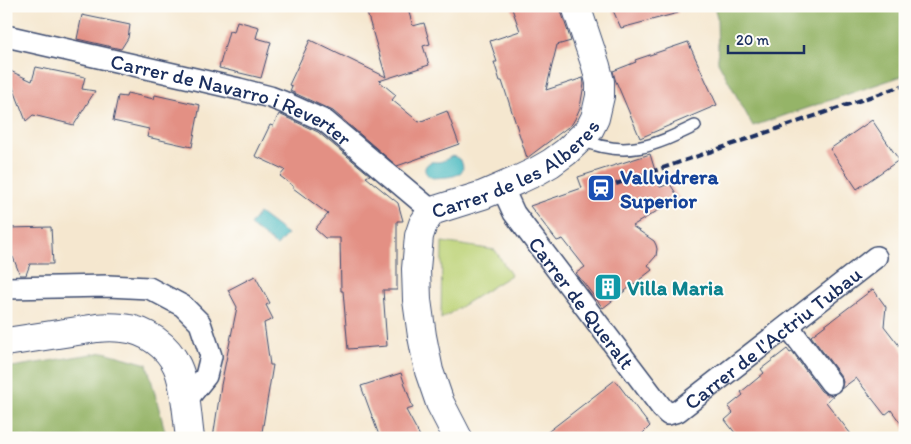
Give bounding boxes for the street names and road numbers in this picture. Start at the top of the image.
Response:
street label: Carrer de Navarro i Reverter [108,48,357,151]
street label: Carrer de les Alberes [428,116,604,223]
street label: Carrer de Queralt [524,231,640,374]
street label: Carrer de l'Actriu Tubau [679,261,866,414]

